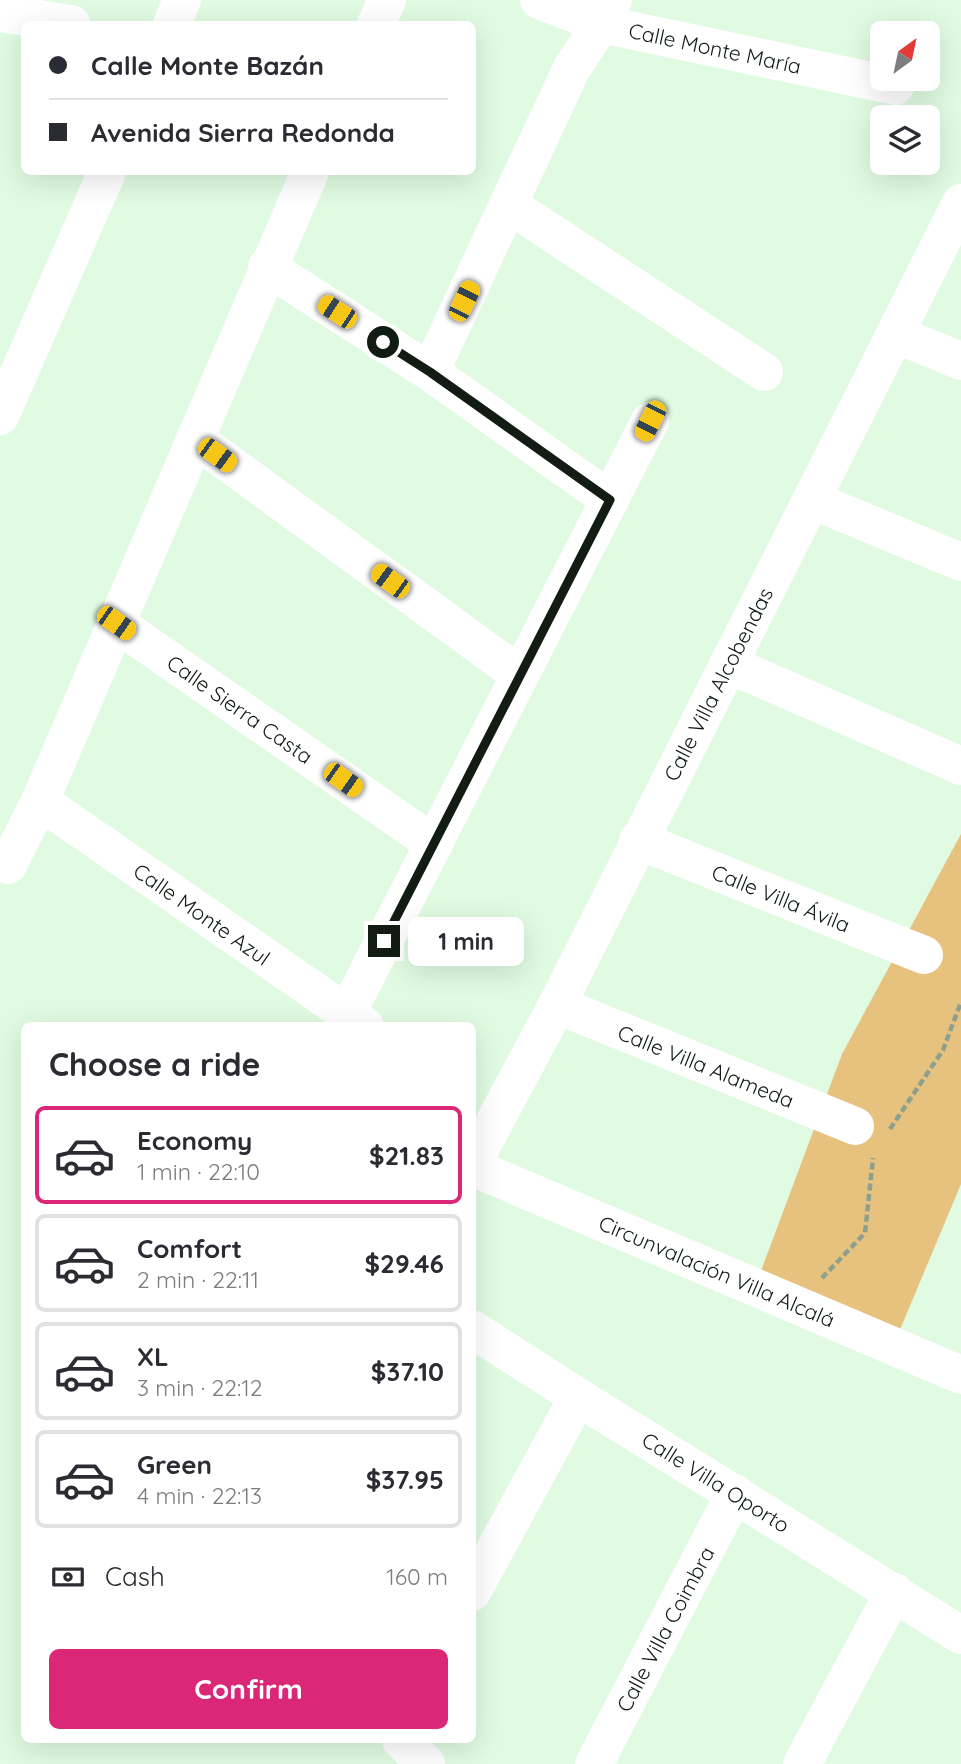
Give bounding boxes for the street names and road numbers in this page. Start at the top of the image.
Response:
street label: Calle Monte María [626,17,804,79]
street label: Calle Villa Alcobendas [658,583,778,785]
street label: Calle Sierra Casta [162,649,318,769]
street label: Calle Monte Azul [129,857,275,971]
street label: Calle Villa Ávila [708,858,854,938]
street label: Calle Villa Alameda [614,1019,798,1113]
street label: Circunvalación Villa Alcalá [595,1209,839,1333]
street label: Calle Villa Oporto [637,1426,795,1538]
street label: Calle Villa Coimbra [610,1542,720,1716]

